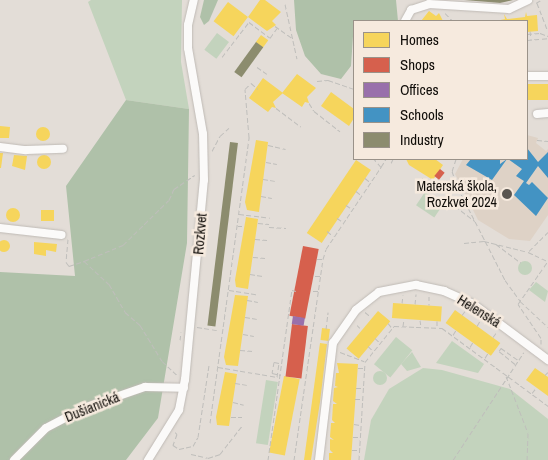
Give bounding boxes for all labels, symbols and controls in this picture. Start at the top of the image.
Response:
legend [353,20,528,160]
text: Homes [400,29,439,50]
text: Shops [400,54,435,75]
text: Offices [400,79,439,100]
text: Schools [400,104,444,125]
text: Industry [400,129,444,150]
place label: Materská škola, Rozkvet 2024 [417,178,497,210]
marker: Materská škola, Rozkvet 2024 [501,188,513,200]
street label: Rozkvet [190,213,210,255]
street label: Helenská [454,291,504,331]
street label: Dušianická [62,388,122,426]

